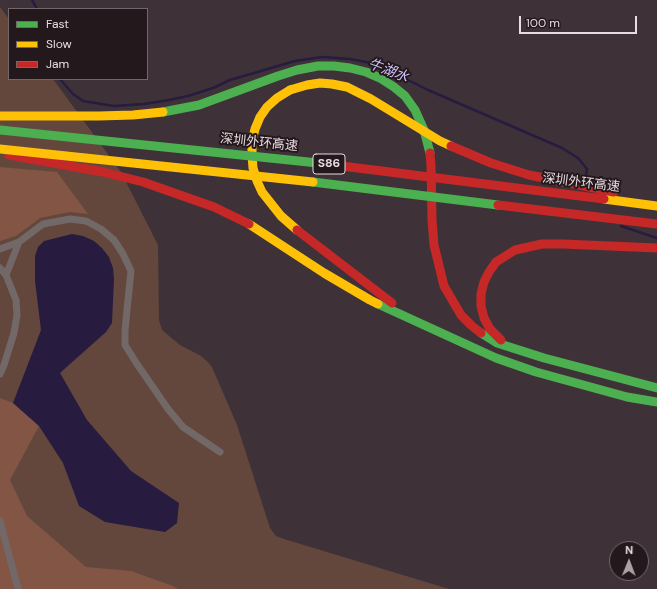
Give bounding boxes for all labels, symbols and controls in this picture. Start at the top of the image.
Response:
legend [8,8,148,80]
scale bar [521,8,639,34]
text: 100 m [526,15,560,31]
text: Fast [46,16,69,32]
text: Slow [46,36,72,52]
text: Jam [46,56,69,72]
water label: 牛湖水 [365,56,411,86]
street label: 深圳外环高速 [219,131,299,155]
road number: S86 [313,154,345,174]
street label: 深圳外环高速 [541,171,621,195]
north arrow [609,541,649,581]
text: N [625,543,633,557]

